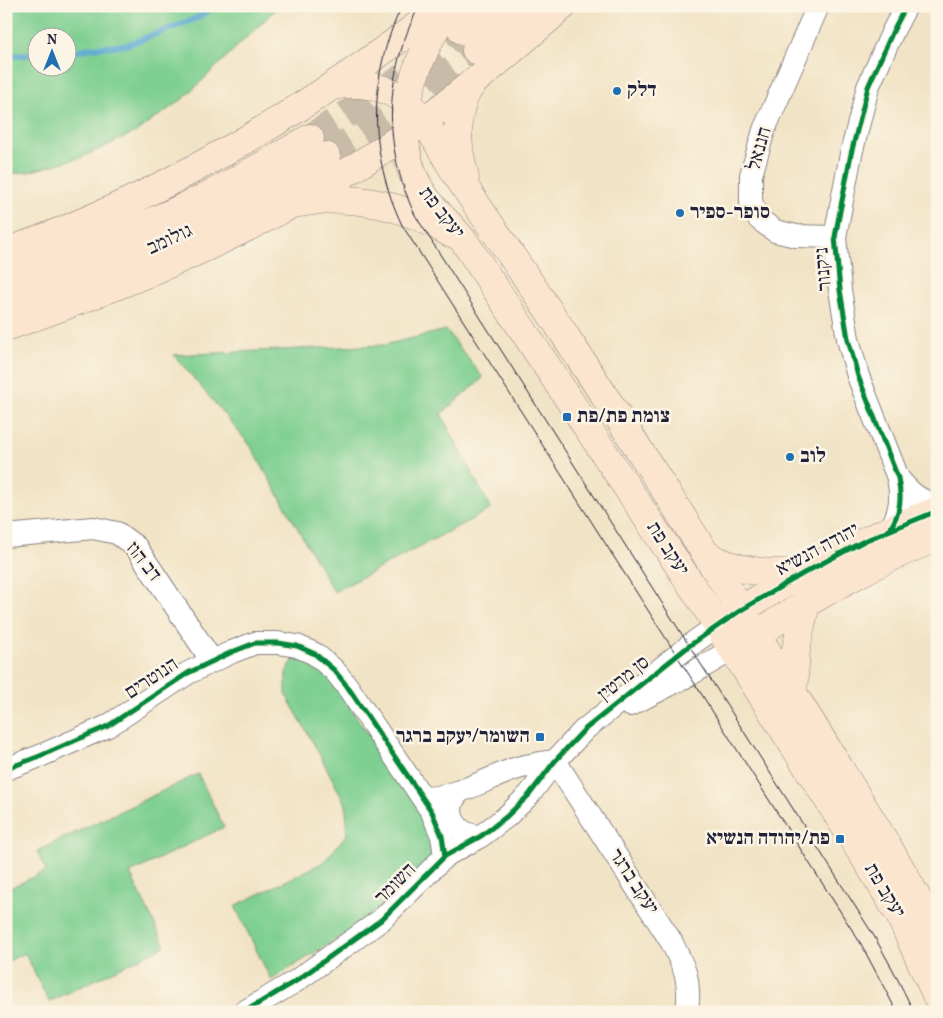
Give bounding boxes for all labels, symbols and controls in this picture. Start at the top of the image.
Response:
north arrow [28,28,78,78]
text: N [47,31,57,50]
place label: דלק [627,77,657,105]
marker: דלק [611,85,623,97]
street label: חננאל [740,124,780,174]
street label: יעקב פת [411,181,471,245]
place label: סופר-ספיר [690,199,770,227]
marker: סופר-ספיר [674,207,686,219]
street label: גולומב [142,217,198,263]
street label: ניקנור [808,246,840,292]
place label: צומת פת/פת [577,403,670,431]
marker: צומת פת/פת [561,411,573,423]
place label: לוב [800,443,826,471]
marker: לוב [784,451,796,463]
street label: יעקב פת [639,516,695,582]
street label: יהודה הנשיא [771,516,865,584]
street label: דב הוז [118,536,168,588]
street label: סן מרטין [592,649,656,709]
street label: הנוטרים [120,651,184,707]
place label: השומר/יעקב ברגר [396,723,530,751]
marker: השומר/יעקב ברגר [534,731,546,743]
place label: פת/יהודה הנשיא [706,825,830,853]
marker: פת/יהודה הנשיא [834,833,846,845]
street label: יעקב ברגר [601,844,665,920]
street label: השומר [369,857,423,911]
street label: יעקב פת [857,858,911,924]

